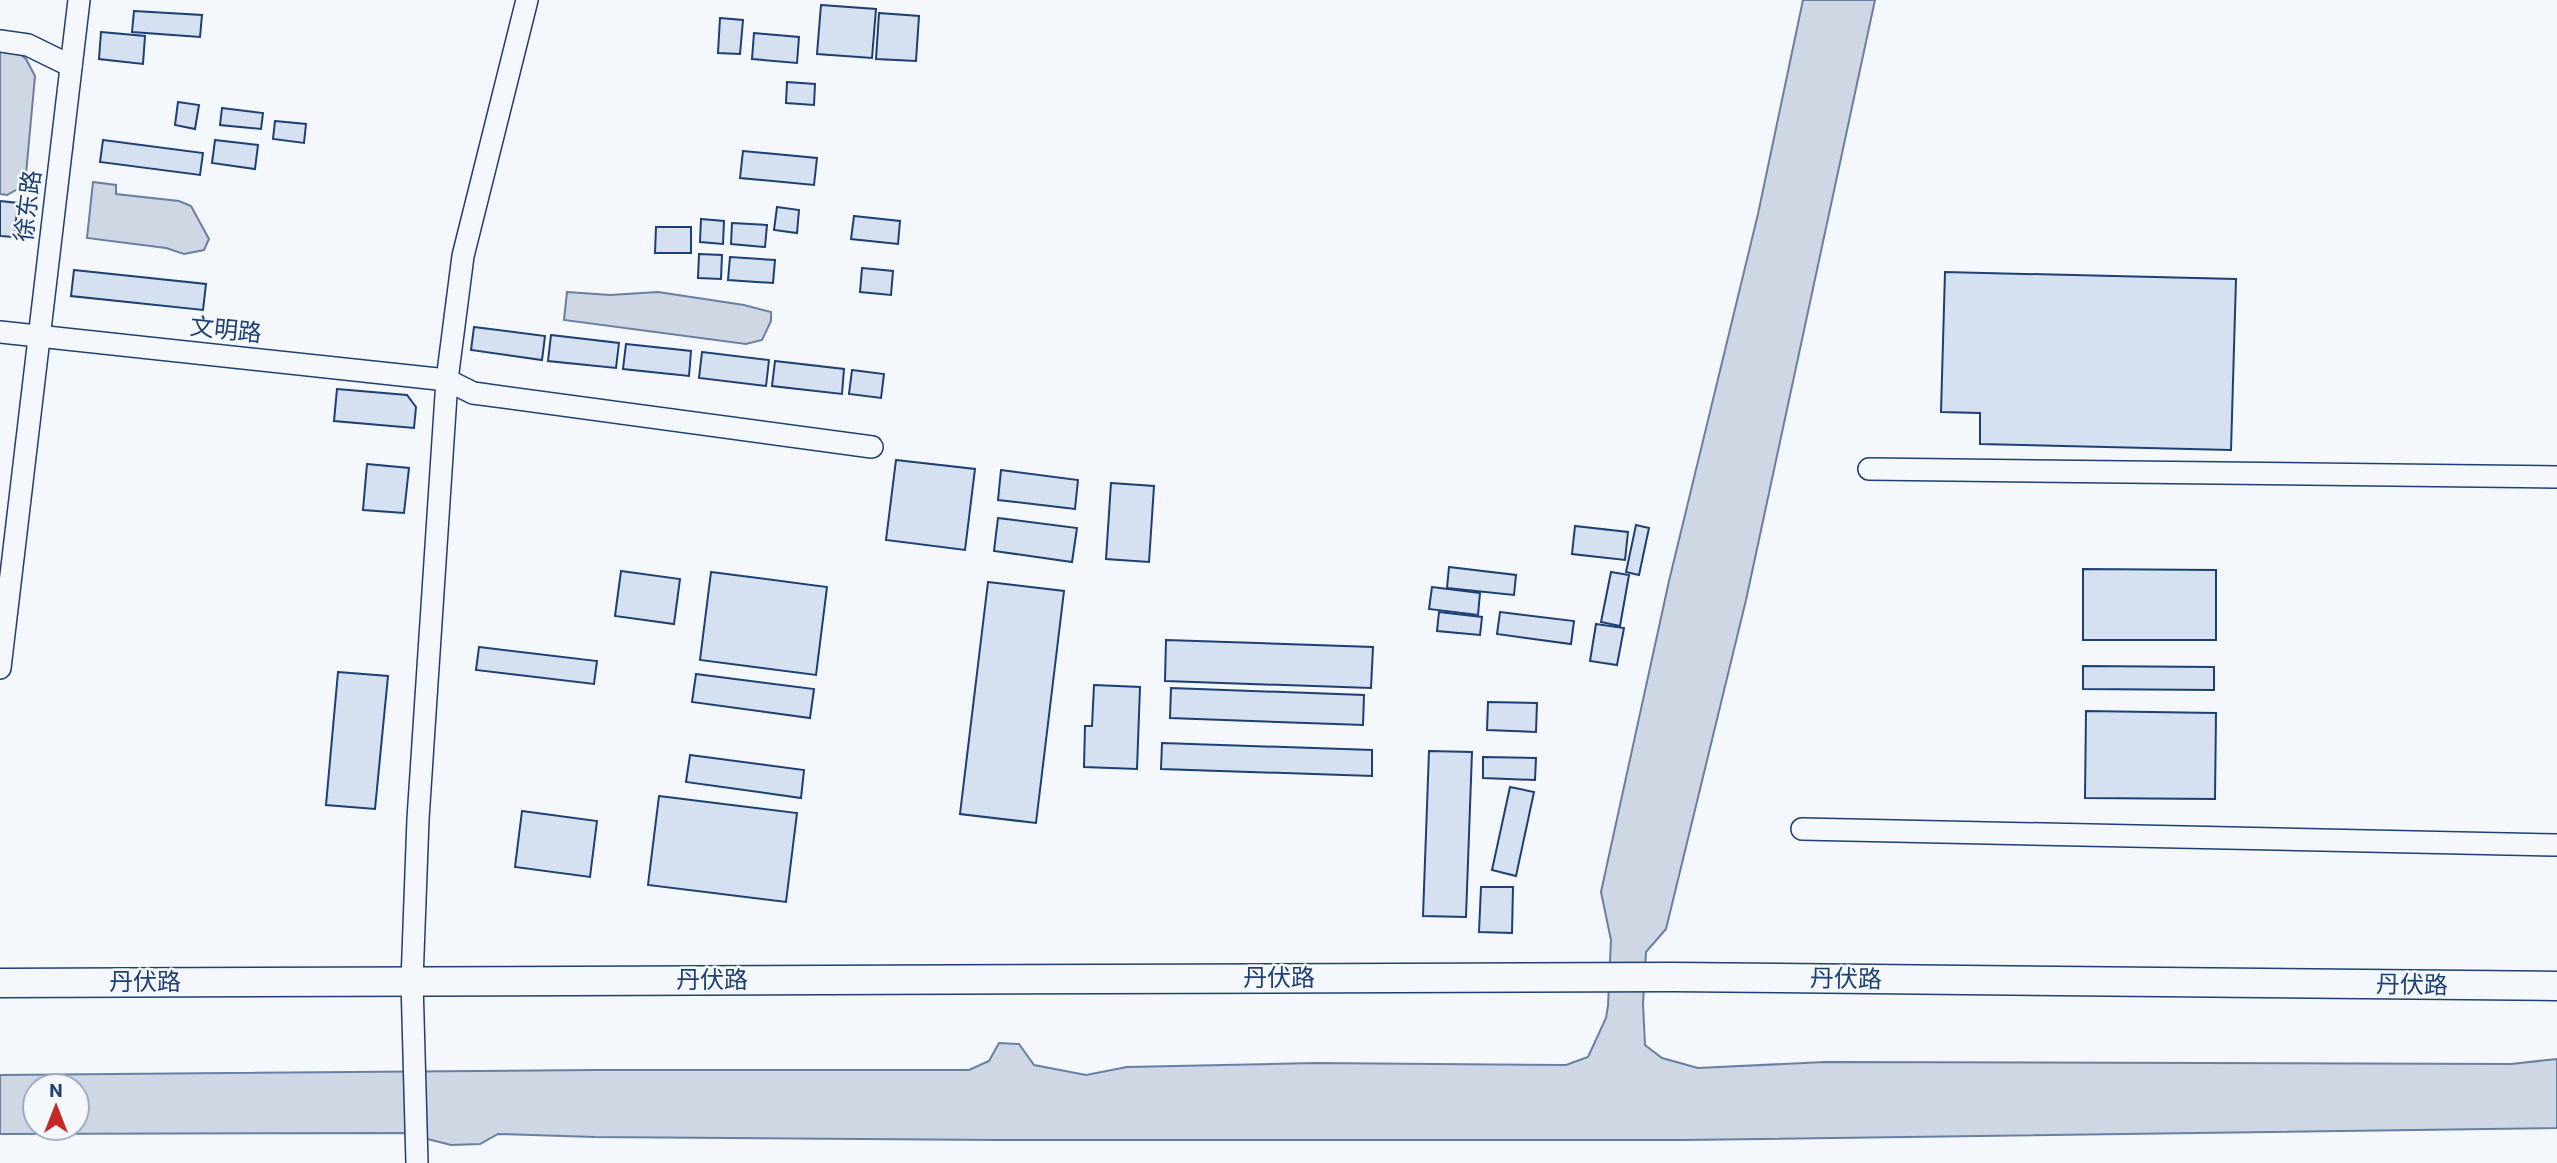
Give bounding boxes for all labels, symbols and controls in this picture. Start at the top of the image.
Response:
street label: 徐东路 [10,169,46,243]
street label: 文明路 [189,312,263,348]
street label: 丹伏路 [1243,964,1315,992]
street label: 丹伏路 [1810,964,1882,994]
street label: 丹伏路 [676,966,748,994]
street label: 丹伏路 [109,968,181,996]
street label: 丹伏路 [2376,970,2448,1000]
north arrow [21,1072,91,1142]
text: N [49,1079,63,1102]

